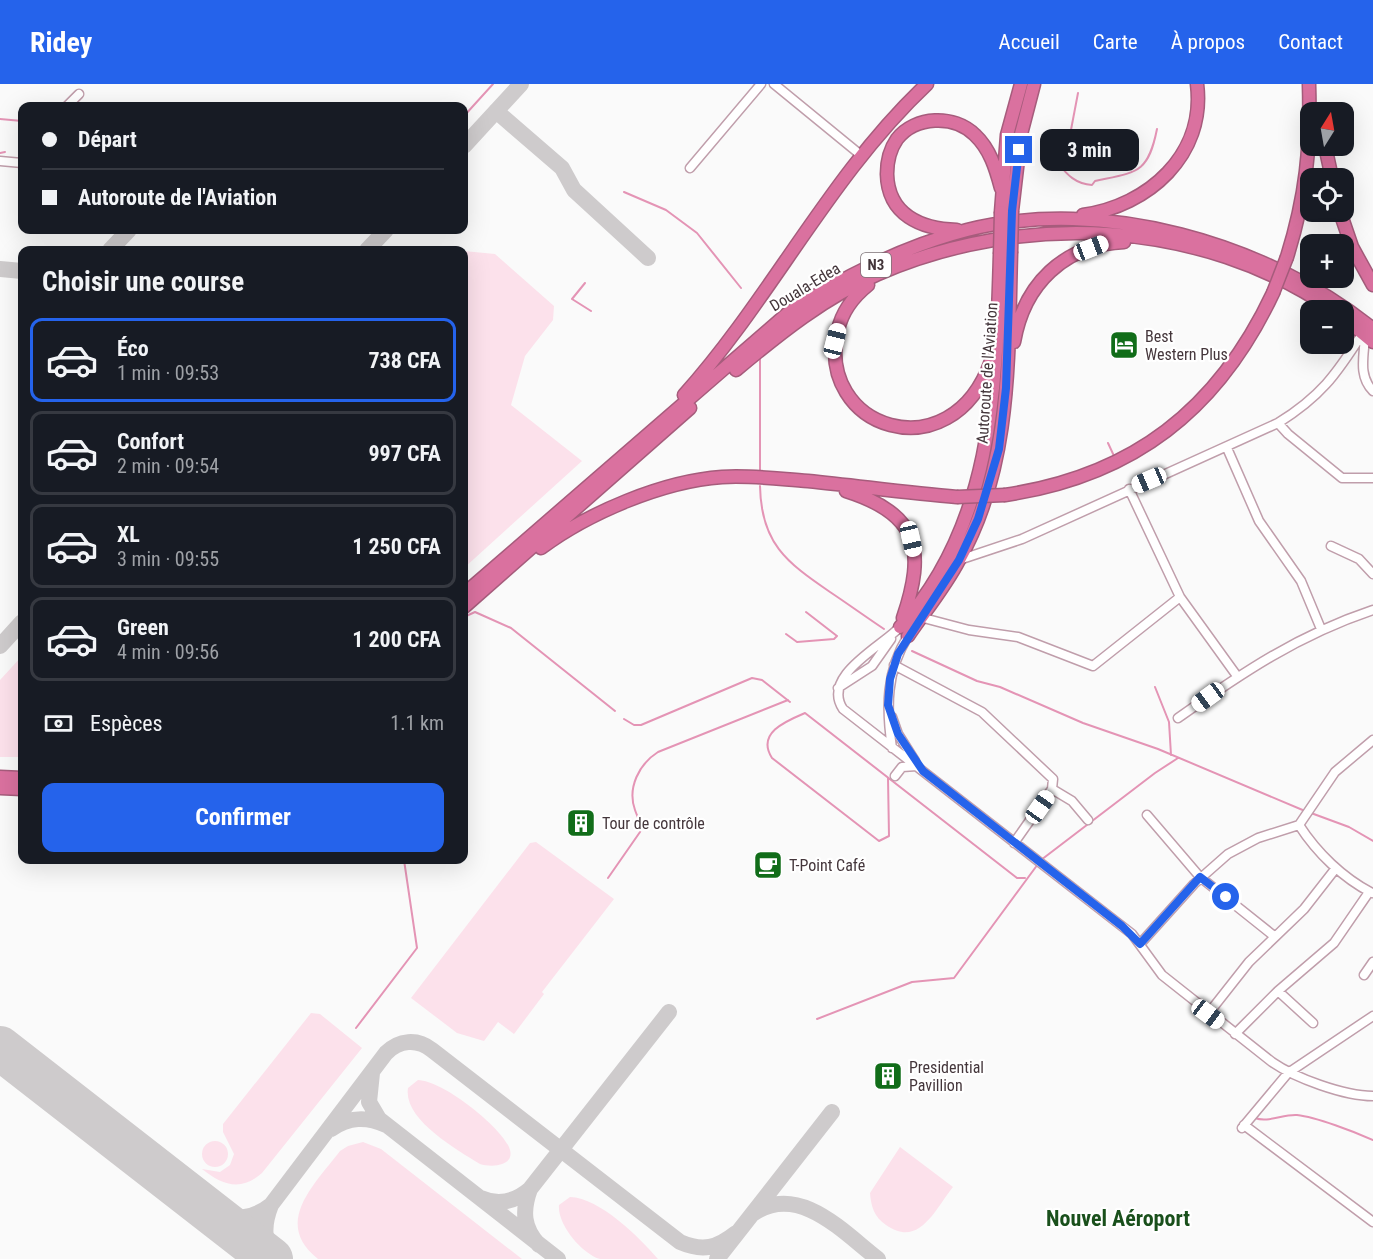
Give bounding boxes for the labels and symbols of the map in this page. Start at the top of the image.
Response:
north arrow [1300,102,1354,156]
callout: 3 min [1040,129,1139,171]
route end [1005,136,1032,163]
car [1071,233,1111,263]
road number: N3 [861,253,891,277]
street label: Douala-Edea [766,259,844,315]
street label: Autoroute de l'Aviation [973,302,1001,444]
car [822,321,848,361]
place label: Best Western Plus [1145,327,1228,364]
hotel icon: Best Western Plus [1108,329,1140,361]
car [1129,465,1169,495]
car [898,519,924,559]
car [1188,679,1228,715]
car [1022,787,1058,827]
building icon: Tour de contrôle [565,807,597,839]
place label: Tour de contrôle [602,814,705,833]
cafe icon: T-Point Café [752,849,784,881]
place label: T-Point Café [789,856,865,875]
route start [1212,883,1239,910]
car [1188,996,1228,1032]
place label: Presidential Pavillion [909,1058,984,1095]
building icon: Presidential Pavillion [872,1060,904,1092]
district label: Nouvel Aéroport [1046,1206,1190,1231]

